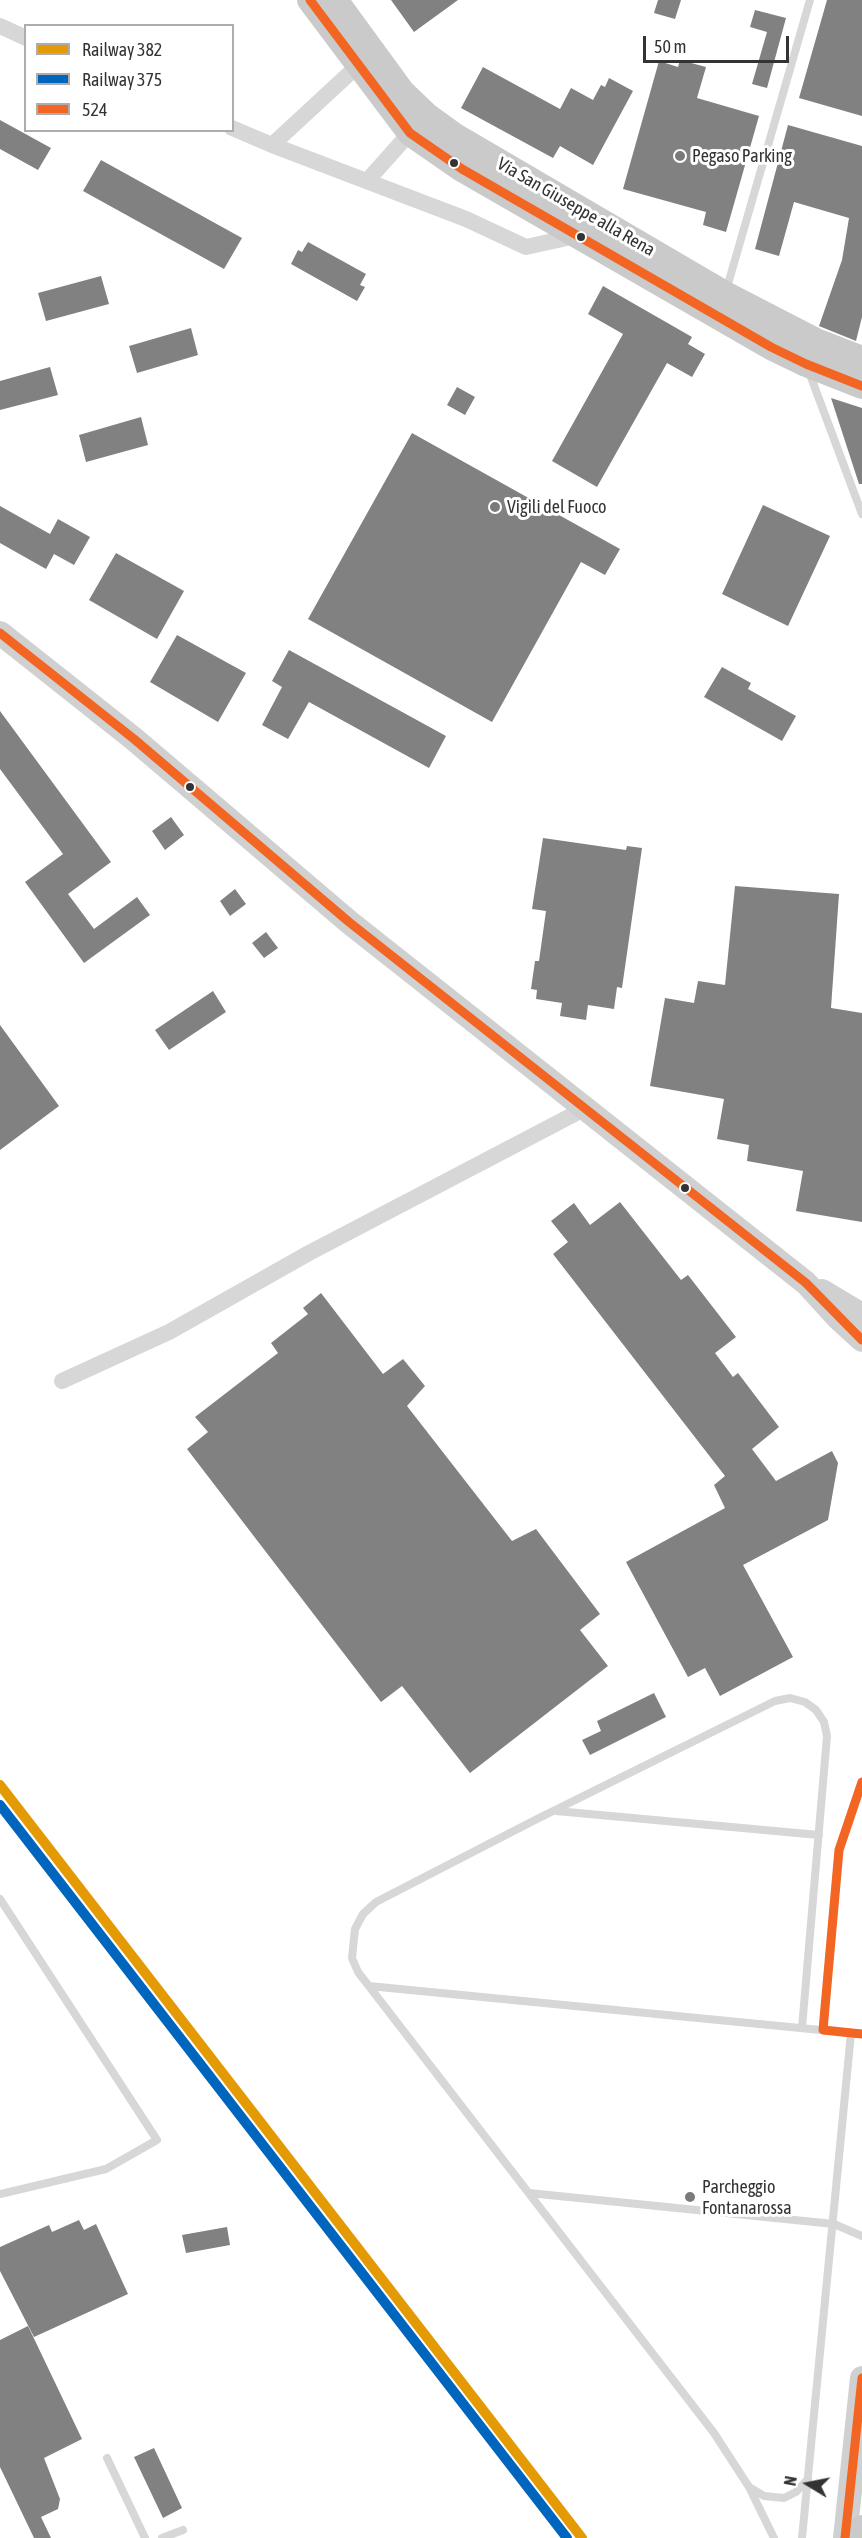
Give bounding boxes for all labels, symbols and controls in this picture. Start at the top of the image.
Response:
legend [24,24,234,132]
scale bar [646,24,792,62]
text: 50 m [654,36,686,57]
text: Railway 382 [82,39,162,60]
text: Railway 375 [82,69,162,90]
text: 524 [82,99,107,120]
place label: Pegaso Parking [692,145,792,167]
marker: Pegaso Parking [673,149,687,163]
street label: Via San Giuseppe alla Rena [493,153,659,261]
unlabelled marker [448,157,460,169]
unlabelled marker [575,231,587,243]
place label: Vigili del Fuoco [507,496,607,518]
marker: Vigili del Fuoco [488,500,502,514]
unlabelled marker [184,781,196,793]
unlabelled marker [679,1182,691,1194]
place label: Parcheggio Fontanarossa [702,2176,792,2218]
marker: Parcheggio Fontanarossa [683,2190,697,2204]
north arrow [778,2454,838,2514]
text: N [781,2475,800,2487]

